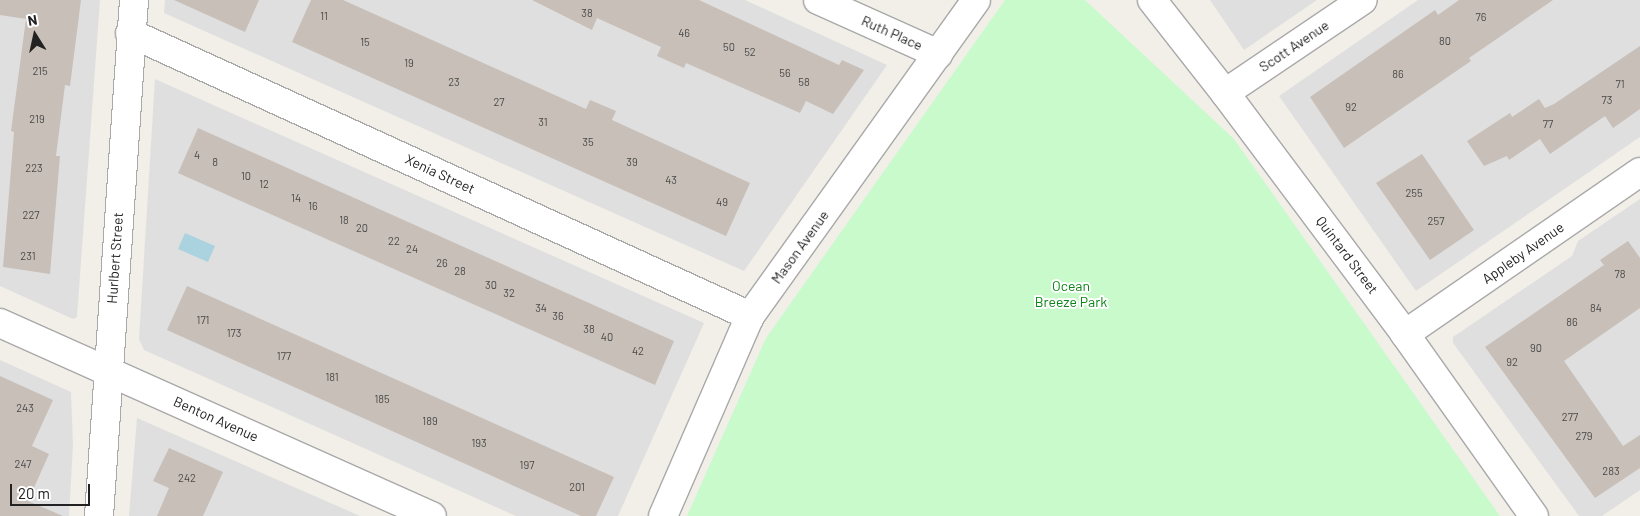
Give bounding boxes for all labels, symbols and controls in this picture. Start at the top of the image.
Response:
house number: 38 [581,6,593,20]
house number: 11 [320,9,328,23]
north arrow [10,10,60,60]
house number: 76 [1476,10,1486,24]
text: N [26,11,38,29]
street label: Ruth Place [859,12,925,54]
street label: Scott Avenue [1256,17,1332,75]
house number: 46 [678,26,690,40]
house number: 80 [1439,34,1451,48]
house number: 15 [360,35,370,49]
house number: 50 [723,40,735,54]
house number: 52 [744,45,756,59]
house number: 19 [404,56,414,70]
house number: 215 [32,64,48,78]
house number: 56 [779,66,791,80]
house number: 86 [1392,67,1404,81]
house number: 23 [448,75,460,89]
house number: 58 [798,75,810,89]
house number: 71 [1615,77,1625,91]
house number: 73 [1602,93,1612,107]
house number: 27 [493,95,505,109]
house number: 92 [1345,100,1357,114]
house number: 219 [29,112,45,126]
house number: 31 [538,115,548,129]
house number: 77 [1543,117,1553,131]
house number: 35 [582,135,594,149]
house number: 4 [194,148,200,162]
street label: Xenia Street [403,151,477,197]
house number: 8 [212,155,218,169]
house number: 39 [626,155,638,169]
house number: 223 [25,161,43,175]
house number: 10 [241,169,251,183]
house number: 43 [665,173,677,187]
house number: 12 [259,177,269,191]
house number: 255 [1405,186,1423,200]
house number: 14 [291,191,301,205]
house number: 49 [716,195,728,209]
house number: 16 [308,199,318,213]
street label: Mason Avenue [768,207,832,287]
house number: 227 [23,208,39,222]
street label: Hurlbert Street [103,212,127,304]
house number: 18 [339,213,349,227]
street label: Quintard Street [1312,213,1382,297]
house number: 257 [1428,214,1444,228]
street label: Appleby Avenue [1479,219,1567,287]
house number: 20 [356,221,368,235]
house number: 22 [388,234,400,248]
house number: 24 [406,242,418,256]
house number: 231 [20,249,36,263]
house number: 26 [436,256,448,270]
house number: 28 [454,264,466,278]
house number: 78 [1615,267,1625,281]
house number: 30 [485,278,497,292]
park label: Ocean Breeze Park [1035,278,1107,310]
house number: 32 [503,286,515,300]
house number: 34 [535,301,547,315]
house number: 84 [1590,301,1602,315]
house number: 36 [552,309,564,323]
house number: 171 [197,313,209,327]
house number: 86 [1566,315,1578,329]
house number: 38 [583,322,595,336]
house number: 173 [227,326,241,340]
house number: 40 [601,330,613,344]
house number: 90 [1530,341,1542,355]
house number: 42 [632,344,644,358]
house number: 177 [277,349,291,363]
house number: 92 [1506,355,1518,369]
house number: 181 [325,370,339,384]
house number: 185 [374,392,390,406]
street label: Benton Avenue [171,393,261,445]
house number: 243 [16,401,34,415]
house number: 277 [1562,410,1578,424]
house number: 189 [422,414,438,428]
house number: 279 [1576,429,1592,443]
house number: 193 [471,436,487,450]
house number: 247 [15,457,31,471]
house number: 197 [520,458,534,472]
house number: 283 [1602,464,1620,478]
house number: 242 [178,471,196,485]
scale bar [12,474,92,506]
house number: 201 [569,480,585,494]
text: 20 m [18,484,50,502]

